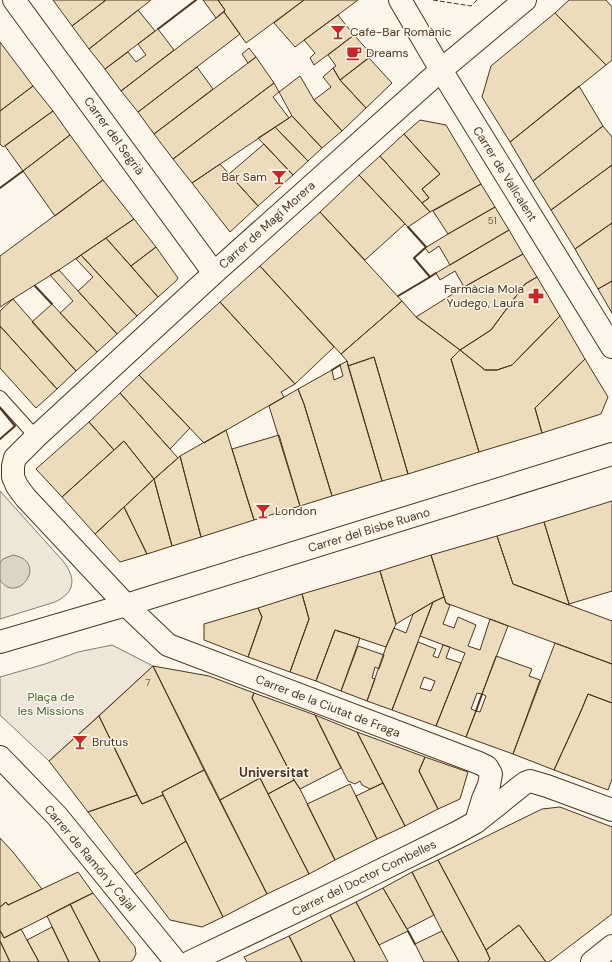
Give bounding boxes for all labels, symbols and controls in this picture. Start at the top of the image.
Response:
bar icon: Cafe-Bar Romànic [329,23,347,41]
place label: Cafe-Bar Romànic [350,24,452,40]
cafe icon: Dreams [345,44,363,62]
place label: Dreams [366,45,409,61]
street label: Carrer del Segrià [80,94,148,178]
street label: Carrer de Vallcalent [469,123,541,225]
bar icon: Bar Sam [270,168,288,186]
place label: Bar Sam [221,169,267,185]
street label: Carrer de Magí Morera [216,178,318,272]
house number: 51 [487,214,497,227]
place label: Farmàcia Mola Yudego, Laura [444,281,524,311]
pharmacy icon: Farmàcia Mola Yudego, Laura [527,287,545,305]
bar icon: London [254,502,272,520]
place label: London [275,503,317,519]
street label: Carrer del Bisbe Ruano [306,504,432,556]
street label: Carrer de la Ciutat de Fraga [253,671,403,741]
house number: 7 [145,676,151,689]
park label: Plaça de les Missions [18,689,84,719]
bar icon: Brutus [71,733,89,751]
place label: Brutus [92,734,128,750]
district label: Universitat [239,764,309,781]
street label: Carrer de Ramón y Cajal [41,801,139,915]
street label: Carrer del Doctor Combelles [289,836,439,920]

